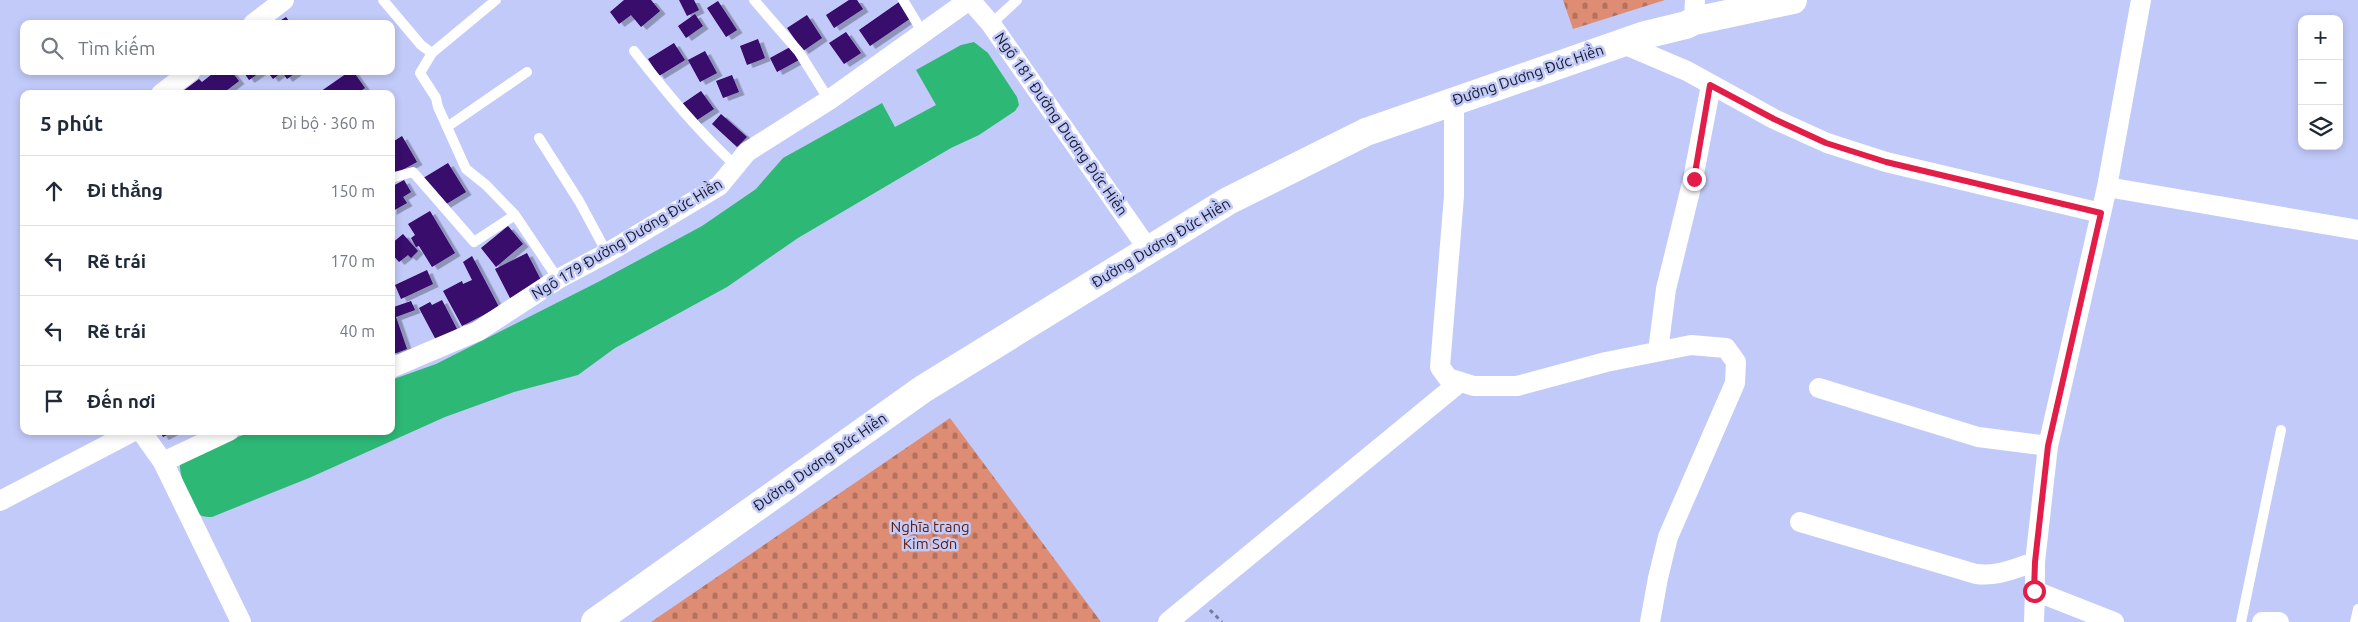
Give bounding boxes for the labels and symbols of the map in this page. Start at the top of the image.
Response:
street label: Ngõ 181 Đường Dương Đức Hiền [992,28,1133,218]
street label: Đường Dương Đức Hiền [1449,39,1606,108]
route end [1683,168,1706,191]
street label: Ngõ 179 Đường Dương Đức Hiền [527,173,725,302]
street label: Đường Dương Đức Hiền [1087,193,1233,291]
street label: Đường Dương Đức Hiền [749,408,890,514]
park label: Nghĩa trang Kim Sơn [890,518,970,552]
route start [2023,580,2046,603]

